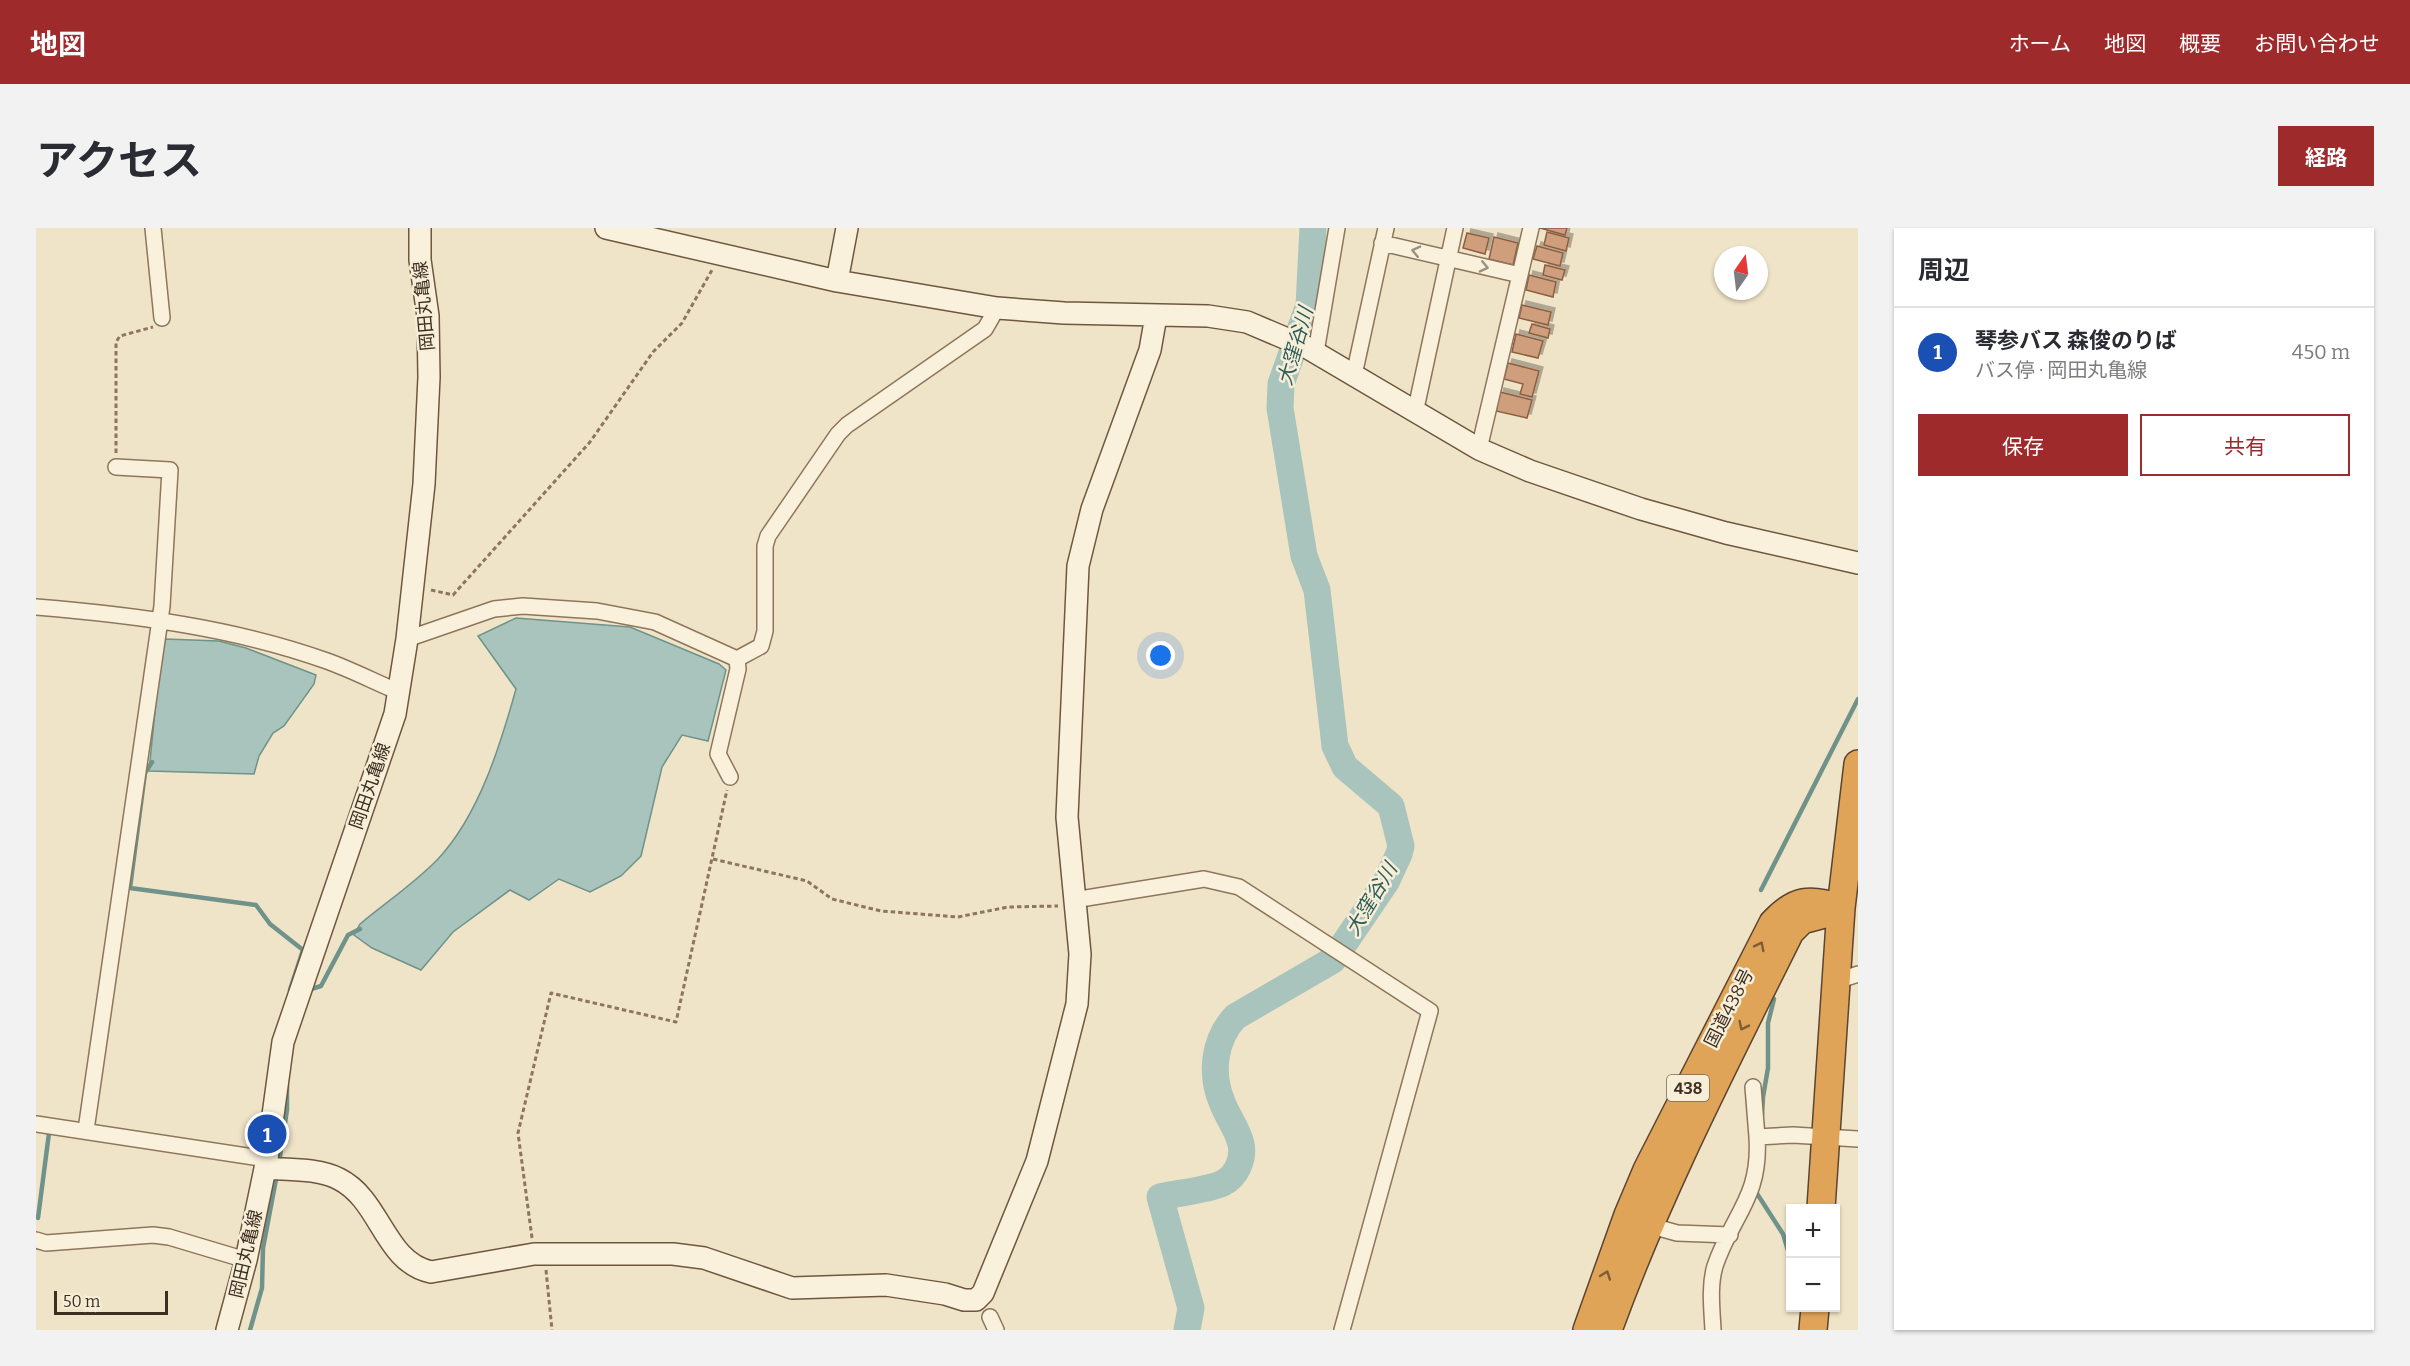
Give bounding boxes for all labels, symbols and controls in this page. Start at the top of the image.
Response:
text: 地図 [30,28,86,61]
text: ホーム [2009,31,2071,57]
text: 地図 [2104,31,2146,57]
text: 概要 [2179,31,2221,57]
text: お問い合わせ [2254,31,2380,57]
button: 経路 [2278,126,2374,186]
text: アクセス [36,136,202,186]
one-way arrow [1411,245,1421,258]
north arrow [1714,246,1768,300]
text: 周辺 [1918,255,1970,286]
one-way arrow [1479,259,1489,272]
street label: 岡田丸亀線 [409,260,439,352]
water label: 大窪谷川 [1272,302,1318,388]
text: 琴参バス 森俊のりば [1975,327,2177,354]
text: 1 [1933,340,1942,364]
text: 450 m [2292,340,2350,364]
text: バス停 · 岡田丸亀線 [1975,358,2147,382]
button: 保存 [1918,414,2128,476]
button: 共有 [2140,414,2350,476]
your location [1146,641,1175,670]
street label: 岡田丸亀線 [345,740,395,832]
water label: 大窪谷川 [1340,857,1403,939]
one-way arrow [1753,942,1765,953]
street label: 国道438号 [1700,965,1758,1051]
one-way arrow [1739,1020,1751,1031]
road number: 438 [1667,1075,1709,1101]
pin: 1 [248,1112,286,1156]
map controls [1786,1204,1840,1312]
button: + [1786,1204,1840,1258]
street label: 岡田丸亀線 [225,1208,267,1300]
button: − [1786,1258,1840,1312]
one-way arrow [1599,1270,1612,1281]
scale bar [54,1288,168,1316]
text: 50 m [63,1292,100,1311]

